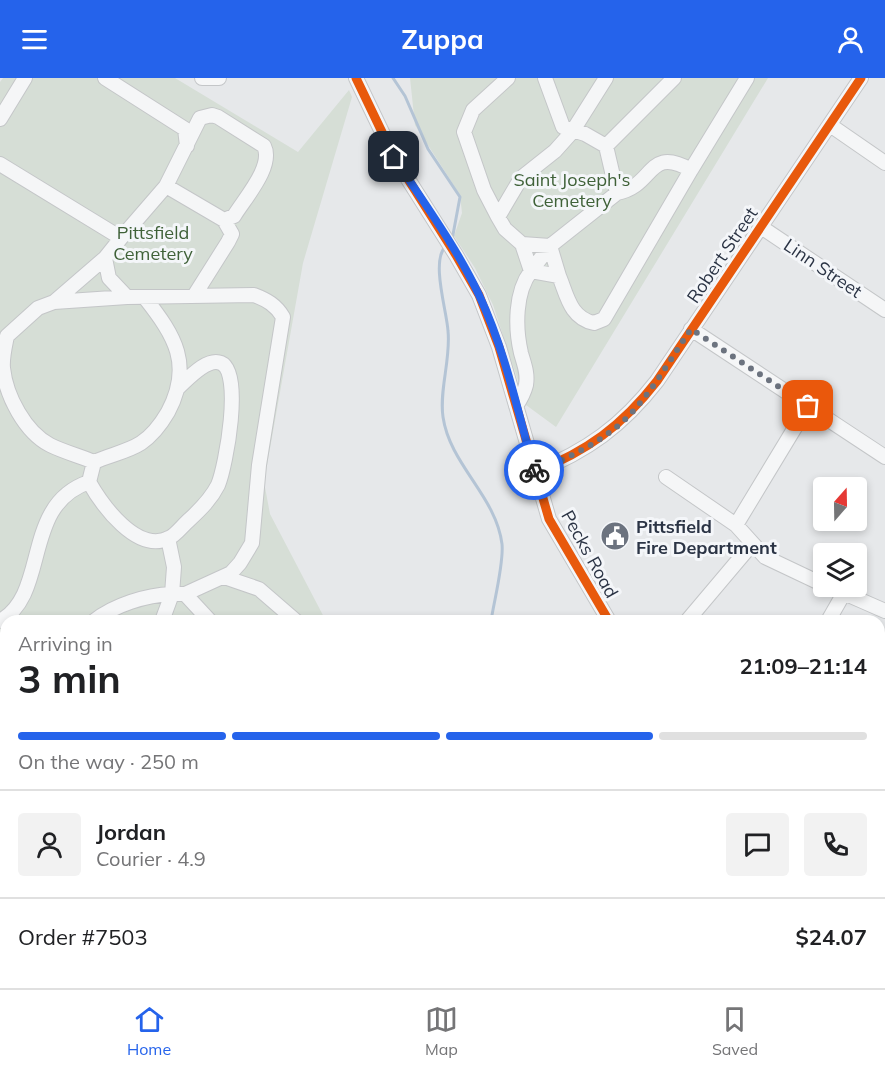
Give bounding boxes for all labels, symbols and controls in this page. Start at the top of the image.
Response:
text: Zuppa [401,22,484,56]
icon: menu [18,23,51,56]
icon: person [834,23,867,56]
pin [368,131,419,182]
icon: home [377,140,410,173]
park label: Saint Joseph's Cemetery [513,168,631,212]
street label: Robert Street [681,203,763,307]
park label: Pittsfield Cemetery [113,221,193,265]
street label: Linn Street [779,233,867,303]
pin [782,380,833,431]
icon: bag [791,389,824,422]
courier [504,440,564,500]
icon: bike [518,454,551,487]
north arrow [813,477,867,531]
map controls [813,477,867,597]
street label: Pecks Road [556,506,624,602]
place label: Pittsfield Fire Department [636,515,777,559]
public building icon: Pittsfield Fire Department [599,520,631,552]
button: layers [813,543,867,597]
text: Arriving in [18,631,113,656]
text: 21:09–21:14 [739,652,867,680]
text: 3 min [18,654,121,703]
text: On the way · 250 m [18,749,199,774]
button: person [18,813,81,876]
button: chat [726,813,789,876]
button: phone [804,813,867,876]
text: Jordan [96,818,166,846]
text: Courier · 4.9 [96,846,206,871]
text: Order #7503 [18,923,148,951]
text: $24.07 [796,923,867,951]
tab: Home [127,1003,171,1059]
tab: Map [425,1003,458,1059]
tab: Saved [712,1003,758,1059]

